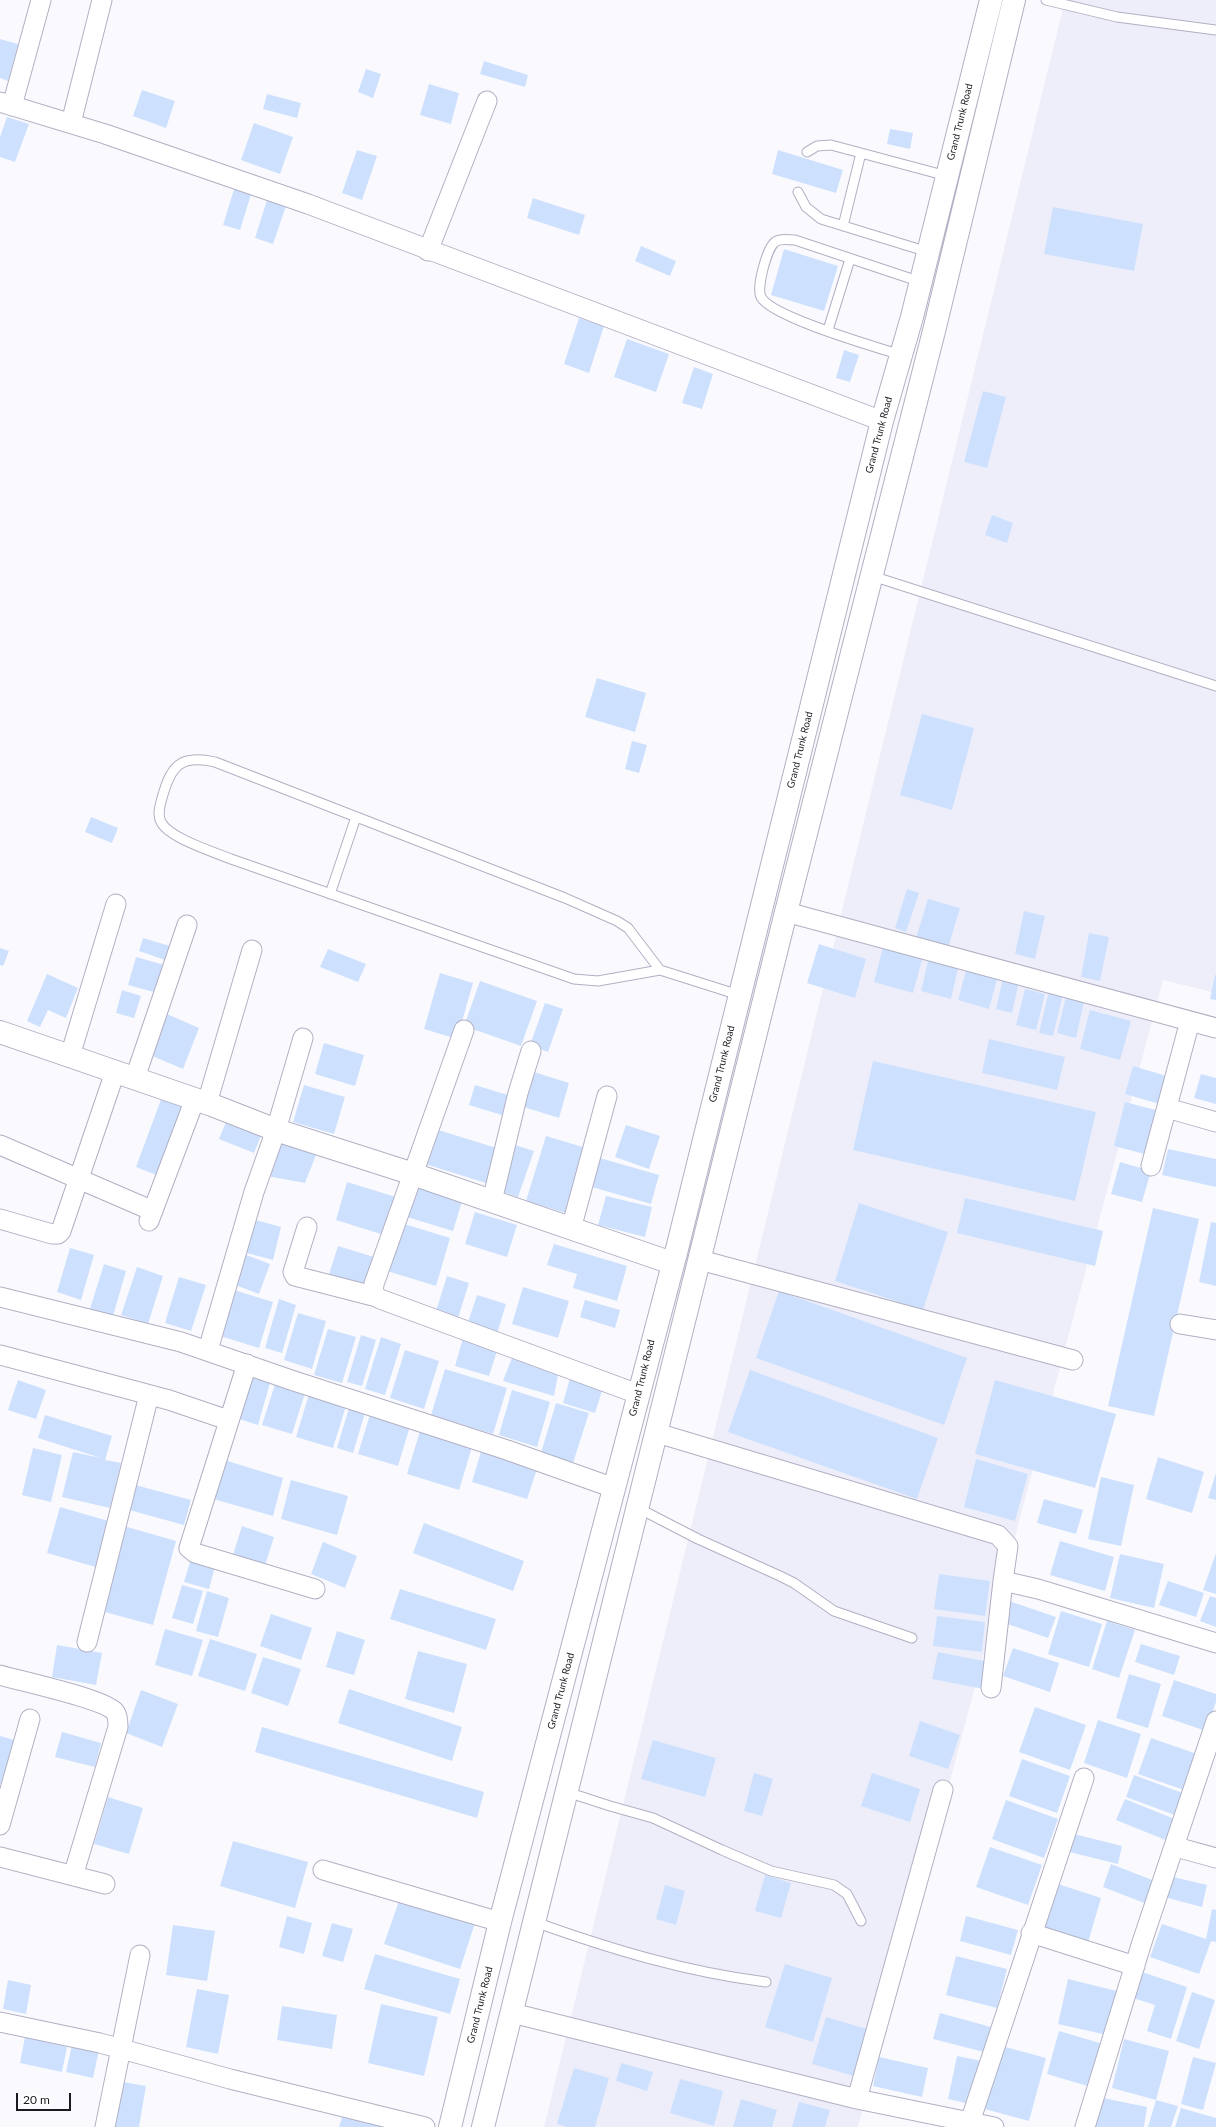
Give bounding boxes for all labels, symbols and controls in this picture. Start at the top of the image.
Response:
street label: Grand Trunk Road [945,82,975,162]
street label: Grand Trunk Road [863,395,895,475]
street label: Grand Trunk Road [785,710,815,790]
street label: Grand Trunk Road [707,1024,737,1104]
street label: Grand Trunk Road [627,1338,657,1418]
street label: Grand Trunk Road [545,1651,577,1731]
street label: Grand Trunk Road [465,1965,495,2045]
scale bar [18,2085,73,2111]
text: 20 m [23,2092,50,2107]

